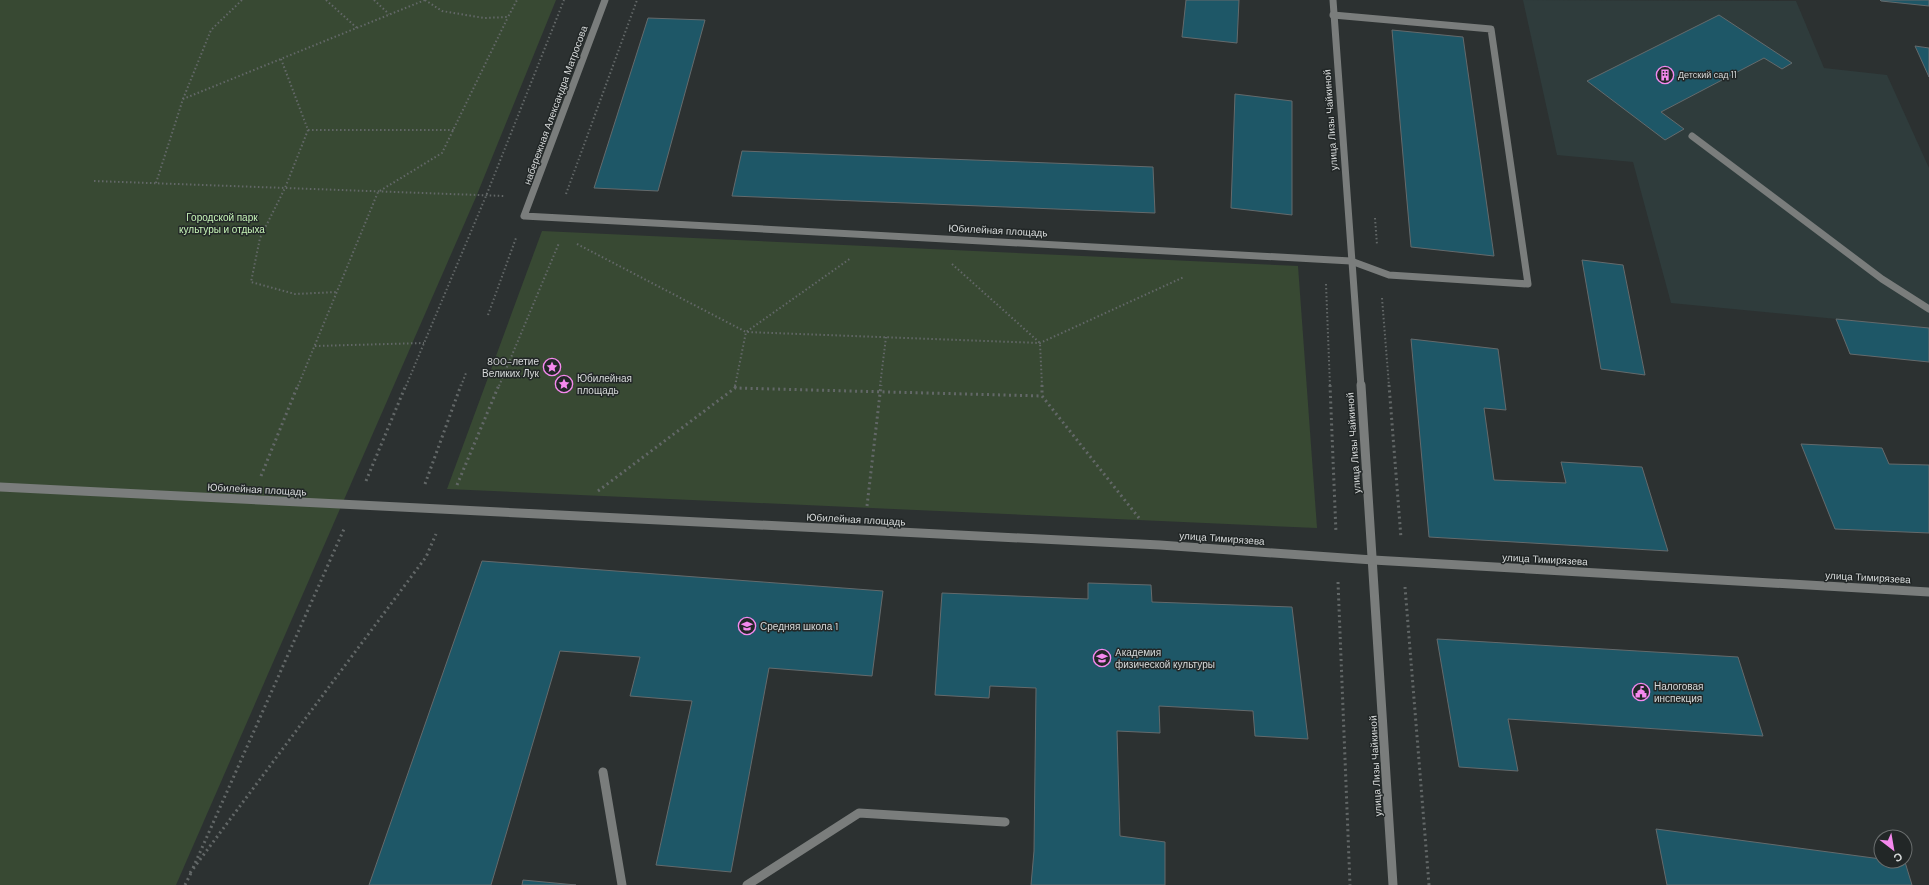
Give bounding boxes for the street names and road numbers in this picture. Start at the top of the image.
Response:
street label: набережная Александра Матросова [521,23,591,186]
street label: улица Лизы Чайкиной [1320,69,1341,171]
street label: Юбилейная площадь [948,221,1048,240]
street label: улица Лизы Чайкиной [1343,392,1364,494]
street label: Юбилейная площадь [207,480,307,499]
street label: Юбилейная площадь [806,510,906,529]
street label: улица Тимирязева [1179,529,1266,548]
street label: улица Тимирязева [1502,551,1588,568]
street label: улица Тимирязева [1825,569,1911,586]
street label: улица Лизы Чайкиной [1366,715,1385,817]

